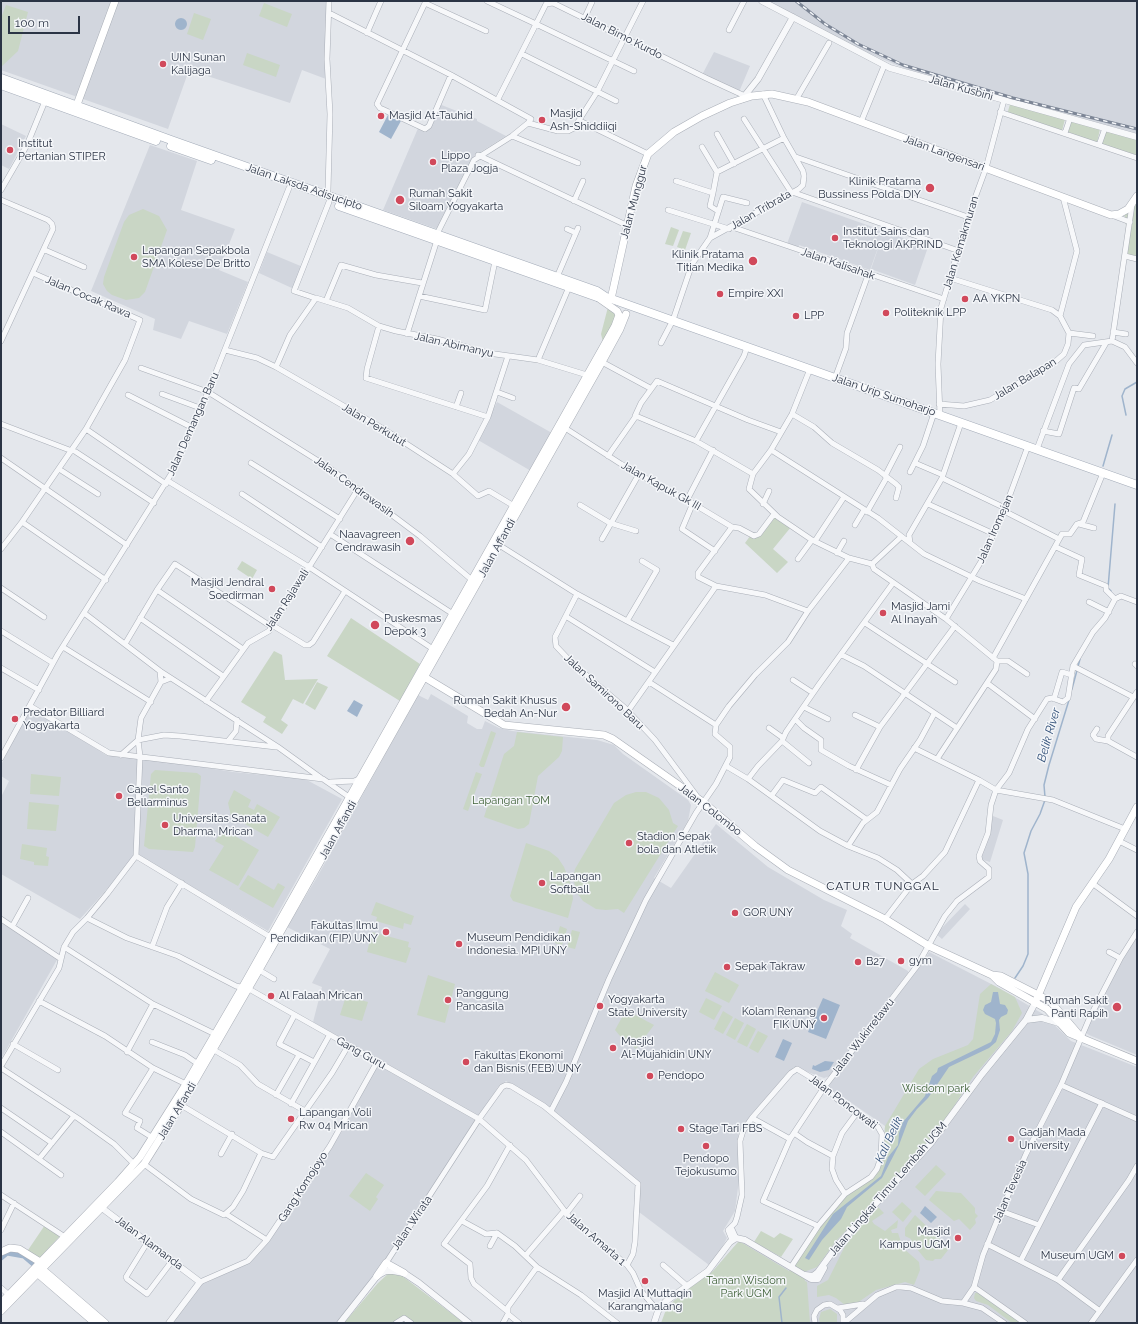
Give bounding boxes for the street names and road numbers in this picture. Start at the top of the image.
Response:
street label: Jalan Bimo Kurdo [579,10,665,62]
street label: Jalan Kusbini [927,73,995,103]
street label: Jalan Langensari [902,132,986,174]
street label: Jalan Laksda Adisucipto [244,161,364,213]
street label: Jalan Munggur [618,164,650,240]
street label: Jalan Tribrata [728,187,794,233]
street label: Jalan Kemakmuran [940,194,982,292]
street label: Jalan Kalisahak [799,245,877,283]
street label: Jalan Cocak Rawa [43,273,133,321]
street label: Jalan Abimanyu [413,329,495,361]
street label: Jalan Balapan [991,355,1059,403]
street label: Jalan Demangan Baru [164,370,222,478]
street label: Jalan Urip Sumoharjo [830,371,938,419]
street label: Jalan Perkutut [339,401,409,449]
street label: Jalan Cendrawasih [312,454,396,520]
street label: Jalan Kapuk Gk III [619,459,703,513]
street label: Jalan Iromejan [974,493,1016,565]
street label: Jalan Affandi [476,517,518,579]
street label: Jalan Rajawali [262,567,312,633]
street label: Jalan Samirono Baru [561,652,647,732]
street label: Jalan Colombo [676,781,744,839]
street label: Jalan Affandi [317,799,359,861]
street label: Jalan Wukirretawu [829,996,897,1078]
street label: Gang Guru [334,1034,388,1072]
street label: Jalan Poncowati [806,1072,880,1132]
street label: Jalan Affandi [155,1080,199,1142]
street label: Jalan Lingkar Timur Lembah UGM [826,1119,950,1259]
street label: Gang Komojoyo [275,1149,331,1225]
street label: Jalan Tevesia [990,1158,1030,1224]
street label: Jalan Wirata [389,1193,435,1253]
street label: Jalan Amarta 1 [564,1210,628,1268]
street label: Jalan Alamanda [113,1213,185,1273]

